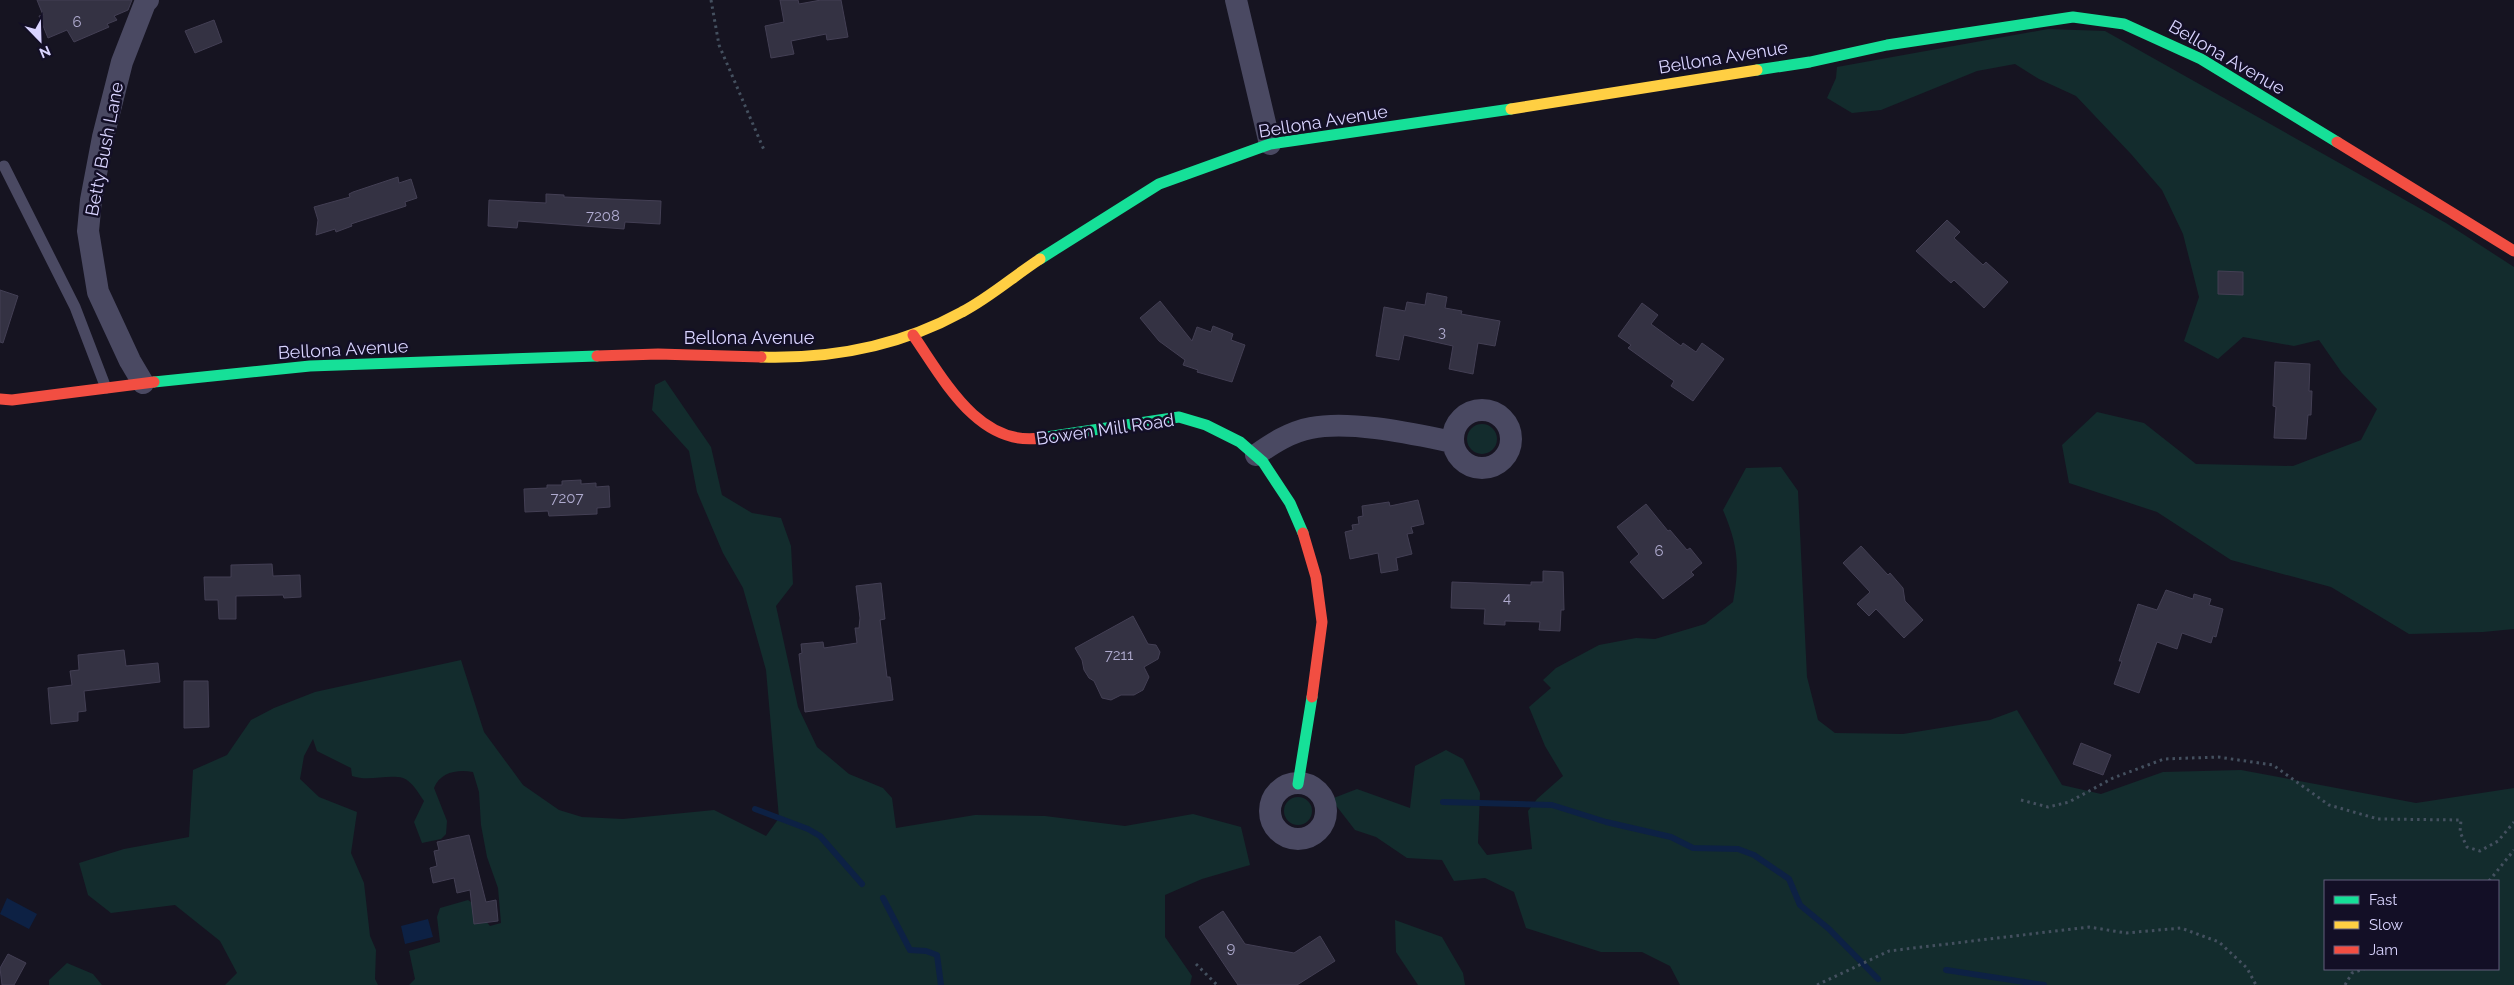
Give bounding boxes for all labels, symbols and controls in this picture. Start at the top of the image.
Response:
house number: 6 [72,13,82,31]
north arrow [15,15,65,65]
street label: Bellona Avenue [2165,15,2289,99]
street label: Bellona Avenue [1657,36,1790,78]
text: N [37,43,53,61]
street label: Betty Bush Lane [81,80,127,218]
street label: Bellona Avenue [1257,100,1390,142]
house number: 7208 [586,207,620,225]
house number: 3 [1438,323,1446,341]
street label: Bellona Avenue [684,327,815,348]
street label: Bellona Avenue [277,335,409,363]
street label: Bowen Mill Road [1035,409,1175,449]
house number: 7207 [551,489,583,507]
house number: 6 [1654,542,1664,560]
house number: 4 [1503,589,1511,607]
house number: 7211 [1105,646,1134,664]
legend [2324,880,2499,970]
text: Fast [2369,891,2397,909]
text: Slow [2369,916,2403,934]
house number: 9 [1227,939,1236,957]
text: Jam [2369,941,2398,959]

